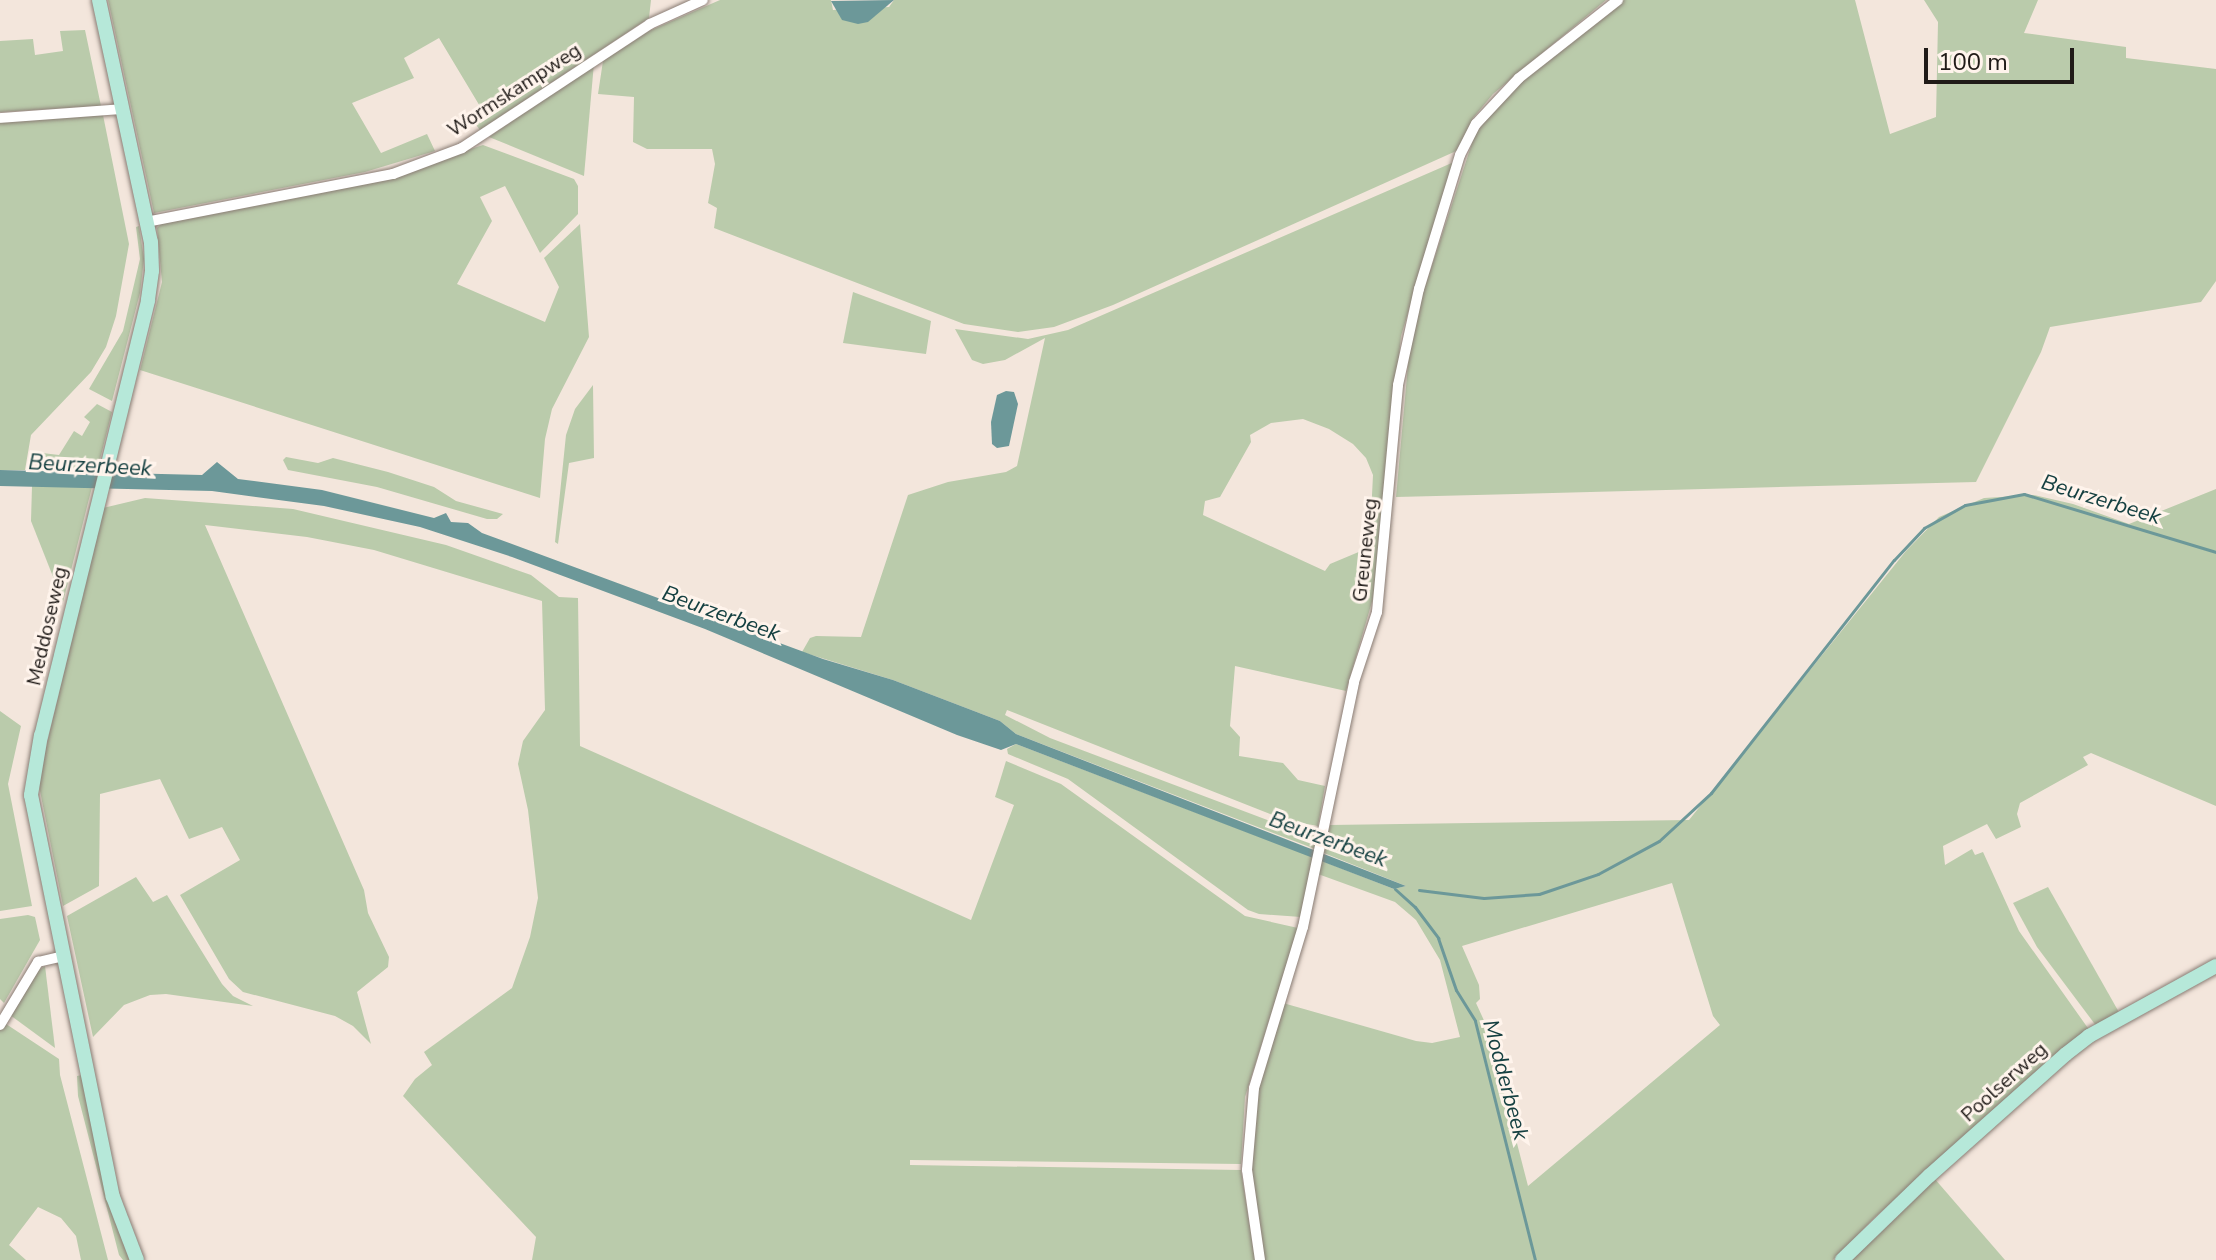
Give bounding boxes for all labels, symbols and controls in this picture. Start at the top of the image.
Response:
scale bar [1928,32,2078,82]
street label: Wormskampweg [443,38,585,142]
text: 100 m [1938,46,2008,78]
water label: Beurzerbeek [28,450,152,482]
water label: Beurzerbeek [2038,469,2164,531]
street label: Greuneweg [1348,497,1382,603]
street label: Meddoseweg [22,564,72,688]
water label: Beurzerbeek [658,580,784,648]
water label: Beurzerbeek [1265,806,1391,874]
water label: Modderbeek [1476,1017,1534,1143]
street label: Poolserweg [1956,1037,2052,1127]

